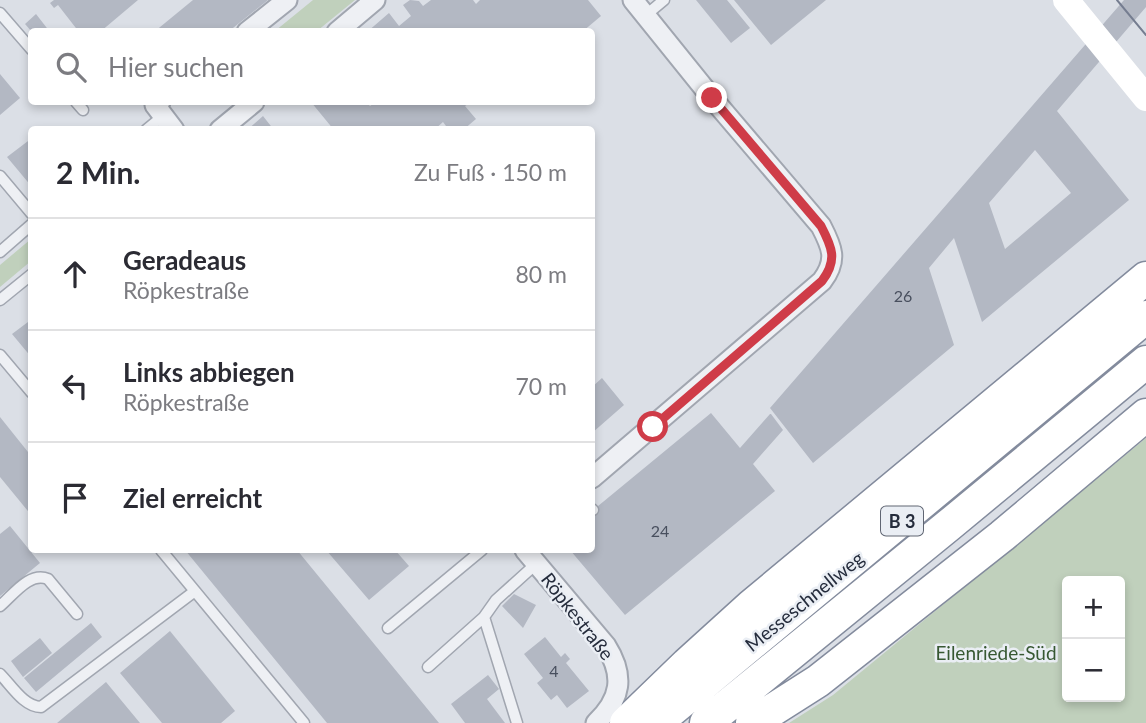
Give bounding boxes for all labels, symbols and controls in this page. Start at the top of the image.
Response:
search box [28,28,595,105]
icon: search [52,48,90,86]
text: Hier suchen [108,51,244,83]
route end [696,82,727,113]
text: 2 Min. [56,154,141,190]
text: Zu Fuß · 150 m [414,158,567,186]
text: Geradeaus [123,244,246,276]
icon: ahead [56,255,94,293]
text: 80 m [516,260,567,288]
text: Röpkestraße [123,276,249,304]
house number: 26 [894,286,912,305]
text: Links abbiegen [123,356,295,388]
icon: left [56,367,94,405]
text: 70 m [516,372,567,400]
text: Röpkestraße [123,388,249,416]
route start [637,411,668,442]
icon: arrive [56,479,94,517]
text: Ziel erreicht [123,482,262,514]
road number: B 3 [881,506,923,536]
house number: 24 [651,521,669,540]
street label: Messeschnellweg [740,546,868,656]
street label: Röpkestraße [537,568,619,664]
map controls [1062,576,1125,702]
button: + [1062,576,1125,639]
button: − [1062,639,1125,702]
park label: Eilenriede-Süd [935,641,1057,664]
house number: 4 [549,661,559,680]

